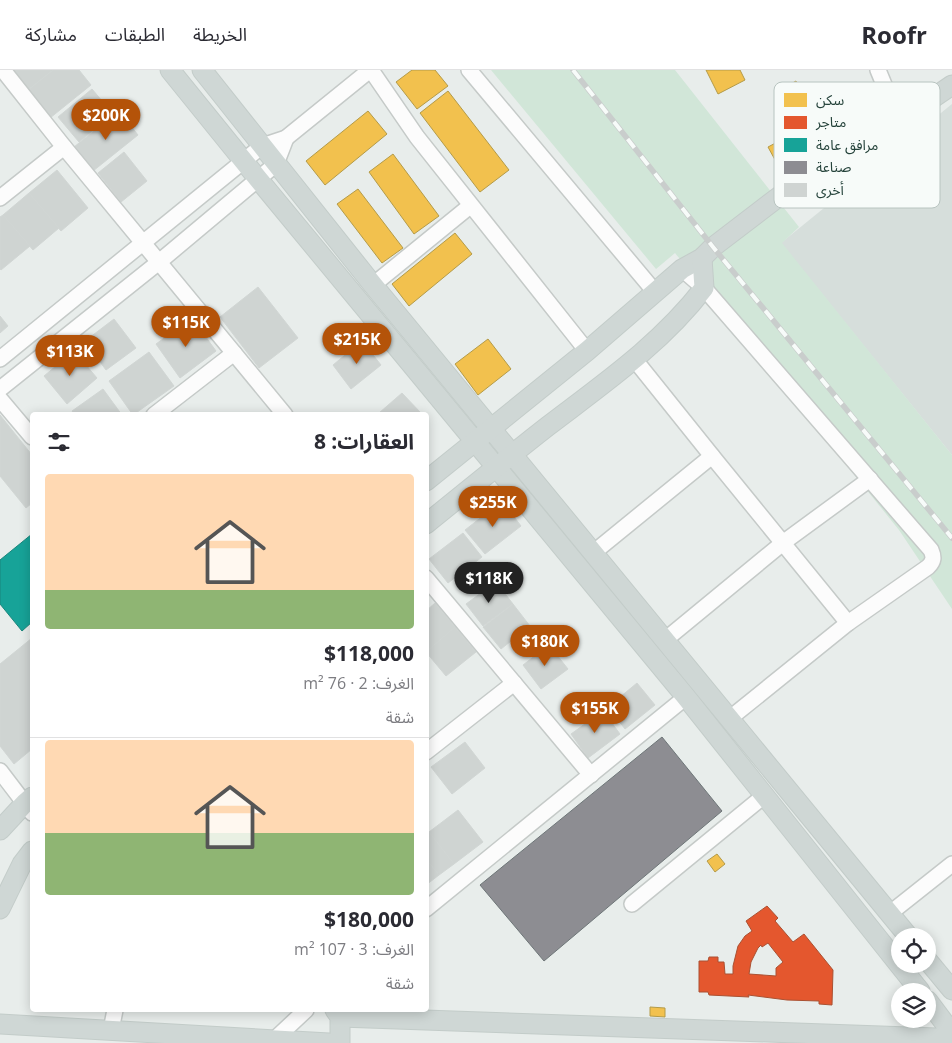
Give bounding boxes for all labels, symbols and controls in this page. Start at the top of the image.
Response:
text: Roofr [861,18,927,51]
text: مشاركة [25,22,77,46]
text: الطبقات [105,22,165,46]
text: الخريطة [193,22,247,46]
legend [774,82,940,208]
text: سكن [816,90,844,109]
pin: $200K [71,98,141,141]
text: $200K [82,104,130,126]
text: متاجر [815,112,846,131]
text: مرافق عامة [816,135,878,155]
text: صناعة [816,157,852,176]
text: أخرى [816,180,844,199]
pin: $115K [151,306,221,348]
text: $115K [162,311,210,333]
pin: $215K [322,322,392,365]
text: $215K [333,328,381,350]
pin: $113K [35,334,105,377]
text: $113K [46,340,94,362]
text: العقارات: 8 [314,427,414,455]
icon: filters [45,428,73,456]
pin: $255K [458,486,528,528]
text: $255K [469,491,517,513]
icon: home [185,507,275,597]
pin: $118K [454,562,524,604]
text: $118K [465,567,513,589]
pin: $180K [510,624,580,667]
text: $180K [521,630,569,652]
text: $118,000 [324,639,414,667]
text: الغرف: 2 · 76 m² [303,672,414,694]
pin: $155K [560,692,630,734]
text: $155K [571,697,619,719]
text: شقة [386,706,414,728]
icon: home [185,772,275,862]
text: $180,000 [324,905,414,933]
map controls [891,928,936,1028]
button: locate [891,928,936,973]
text: الغرف: 3 · 107 m² [294,938,414,960]
text: شقة [386,972,414,994]
button: layers [891,983,936,1028]

